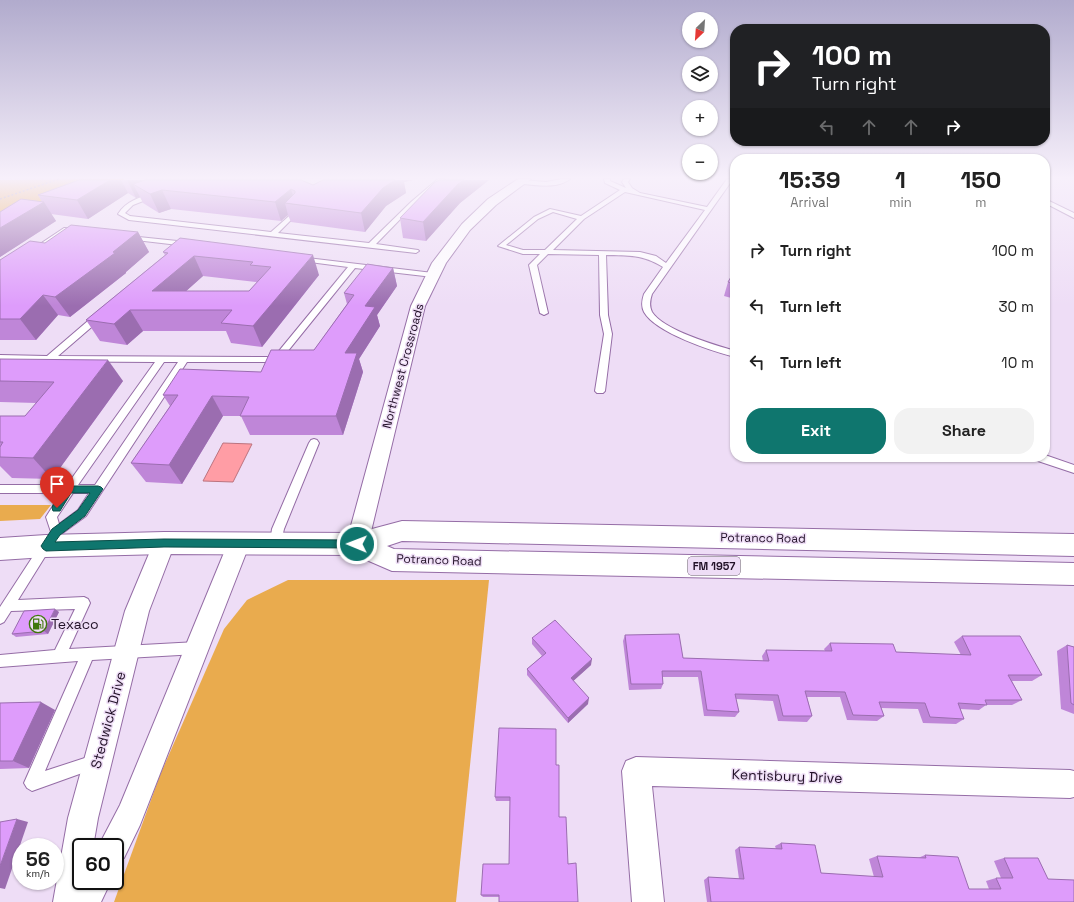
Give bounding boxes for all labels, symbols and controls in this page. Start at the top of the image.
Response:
north arrow [682,12,718,48]
map controls [682,12,718,180]
text: 100 m [812,37,892,73]
icon: right [746,40,798,92]
button: layers [682,56,718,92]
text: Turn right [812,72,896,95]
button: + [682,100,718,136]
icon: left [816,116,838,138]
icon: ahead [858,116,880,138]
icon: ahead [900,116,922,138]
icon: right [942,116,964,138]
button: − [682,144,718,180]
text: 15:39 [779,164,841,195]
text: 1 [895,164,906,195]
text: 150 [960,164,1001,195]
text: Arrival [790,194,829,211]
text: min [889,194,912,211]
text: m [975,194,986,211]
icon: right [746,239,768,261]
text: Turn right [780,241,851,260]
text: 100 m [992,241,1034,260]
icon: left [746,295,768,317]
text: Turn left [780,297,842,316]
text: 30 m [999,297,1034,316]
street label: Northwest Crossroads [379,302,427,430]
icon: left [746,351,768,373]
text: Turn left [780,353,842,372]
text: 10 m [1001,353,1034,372]
button: Exit [746,408,886,454]
button: Share [894,408,1034,454]
pin [40,467,74,508]
icon: arrive [46,473,68,495]
position arrow [336,523,378,565]
street label: Potranco Road [720,529,806,547]
street label: Potranco Road [396,551,482,569]
road number: FM 1957 [688,557,740,575]
fuel station icon: Texaco [28,614,48,634]
place label: Texaco [51,615,99,633]
street label: Stedwick Drive [86,669,130,771]
street label: Kentisbury Drive [731,765,843,787]
speed limit sign: 60 [72,838,124,890]
text: 56 [26,846,50,872]
text: km/h [26,867,50,880]

